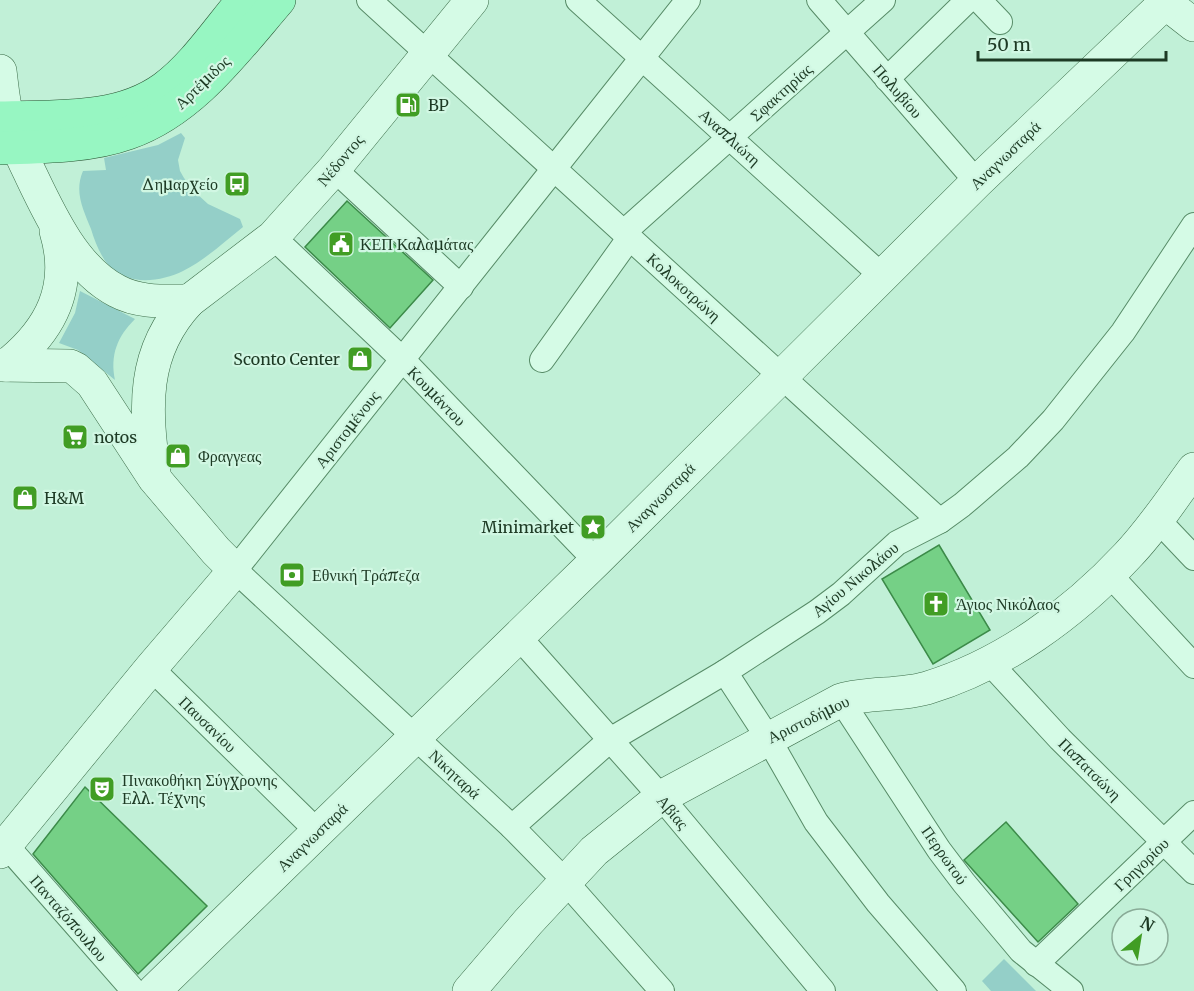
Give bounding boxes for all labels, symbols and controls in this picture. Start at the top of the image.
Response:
scale bar [978,24,1166,62]
text: 50 m [987,33,1031,56]
street label: Αρτέμιδος [170,50,234,113]
street label: Σφακτηρίας [746,58,817,125]
street label: Πολυβίου [869,60,927,122]
fuel station icon: BP [393,90,423,120]
place label: BP [428,95,449,115]
street label: Αναπλιώτη [695,104,765,170]
street label: Αναγνωσταρά [965,116,1045,194]
street label: Νέδοντος [312,129,368,190]
bus stop icon: Δημαρχείο [222,169,252,199]
place label: Δημαρχείο [141,174,218,194]
public building icon: ΚΕΠ Καλαμάτας [326,229,356,259]
place label: ΚΕΠ Καλαμάτας [360,234,474,254]
street label: Κολοκοτρώνη [643,248,725,326]
shop icon: Sconto Center [345,344,375,374]
place label: Sconto Center [233,349,340,369]
street label: Κουμάντου [404,362,470,430]
street label: Αριστομένους [310,386,384,472]
supermarket icon: notos [60,422,90,452]
place label: notos [94,427,137,447]
shop icon: Φραγγεας [163,441,193,471]
place label: Φραγγεας [198,446,262,466]
street label: Αναγνωσταρά [621,457,700,536]
shop icon: H&M [10,483,40,513]
place label: H&M [44,488,84,508]
place icon: Minimarket [578,512,608,542]
place label: Minimarket [482,517,575,537]
street label: Αγίου Νικολάου [808,537,902,621]
bank icon: Εθνική Τράπεζα [277,560,307,590]
place label: Εθνική Τράπεζα [312,565,420,585]
church icon: Άγιος Νικόλαος [921,589,951,619]
place label: Άγιος Νικόλαος [956,594,1060,614]
street label: Αριστοδήμου [764,691,852,747]
street label: Παυσανίου [175,692,241,756]
street label: Παπατσώνη [1054,733,1126,805]
street label: Νικηταρά [425,745,485,803]
place label: Πινακοθήκη Σύγχρονης Ελλ. Τέχνης [122,770,278,808]
theatre icon: Πινακοθήκη Σύγχρονης Ελλ. Τέχνης [87,774,117,804]
street label: Αβίας [653,791,694,834]
street label: Αναγνωσταρά [272,798,352,876]
street label: Περρωτού [918,822,972,888]
street label: Γρηγορίου [1109,833,1173,895]
street label: Πανταζόπουλου [26,871,112,966]
north arrow [1110,907,1170,967]
text: N [1137,912,1158,936]

